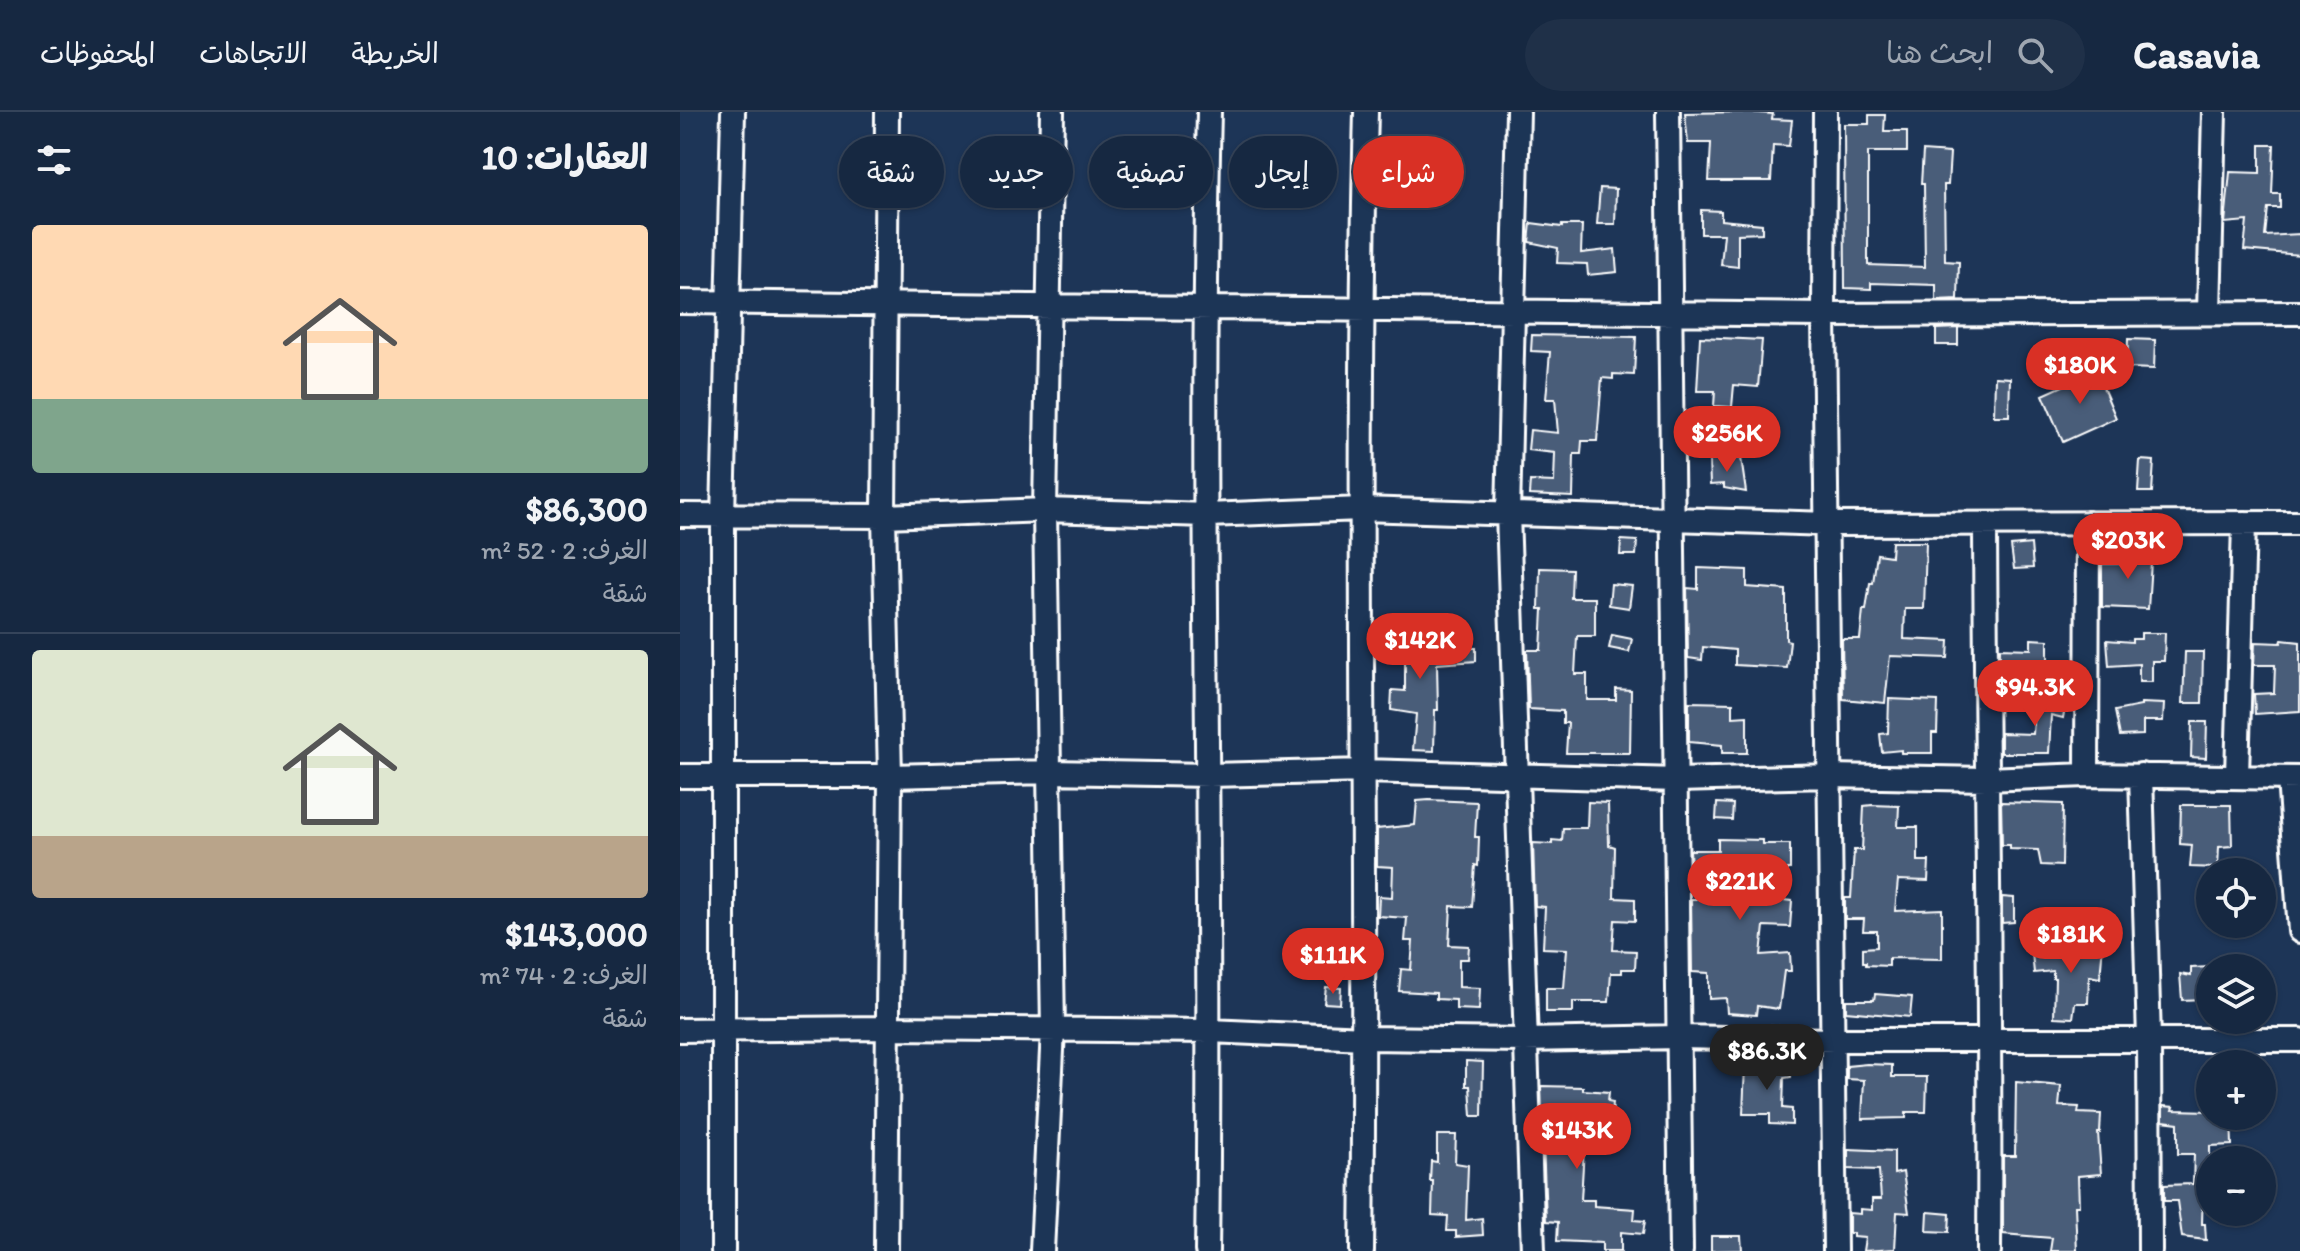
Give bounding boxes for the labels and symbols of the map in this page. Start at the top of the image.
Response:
pin: $180K [2024,338,2136,406]
pin: $256K [1671,406,1783,474]
pin: $203K [2072,513,2184,581]
pin: $142K [1364,613,1476,681]
pin: $94.3K [1970,660,2100,728]
pin: $221K [1684,854,1796,922]
pin: $181K [2015,907,2127,975]
pin: $111K [1277,928,1389,996]
pin: $86.3K [1702,1024,1832,1092]
pin: $143K [1521,1103,1633,1171]

